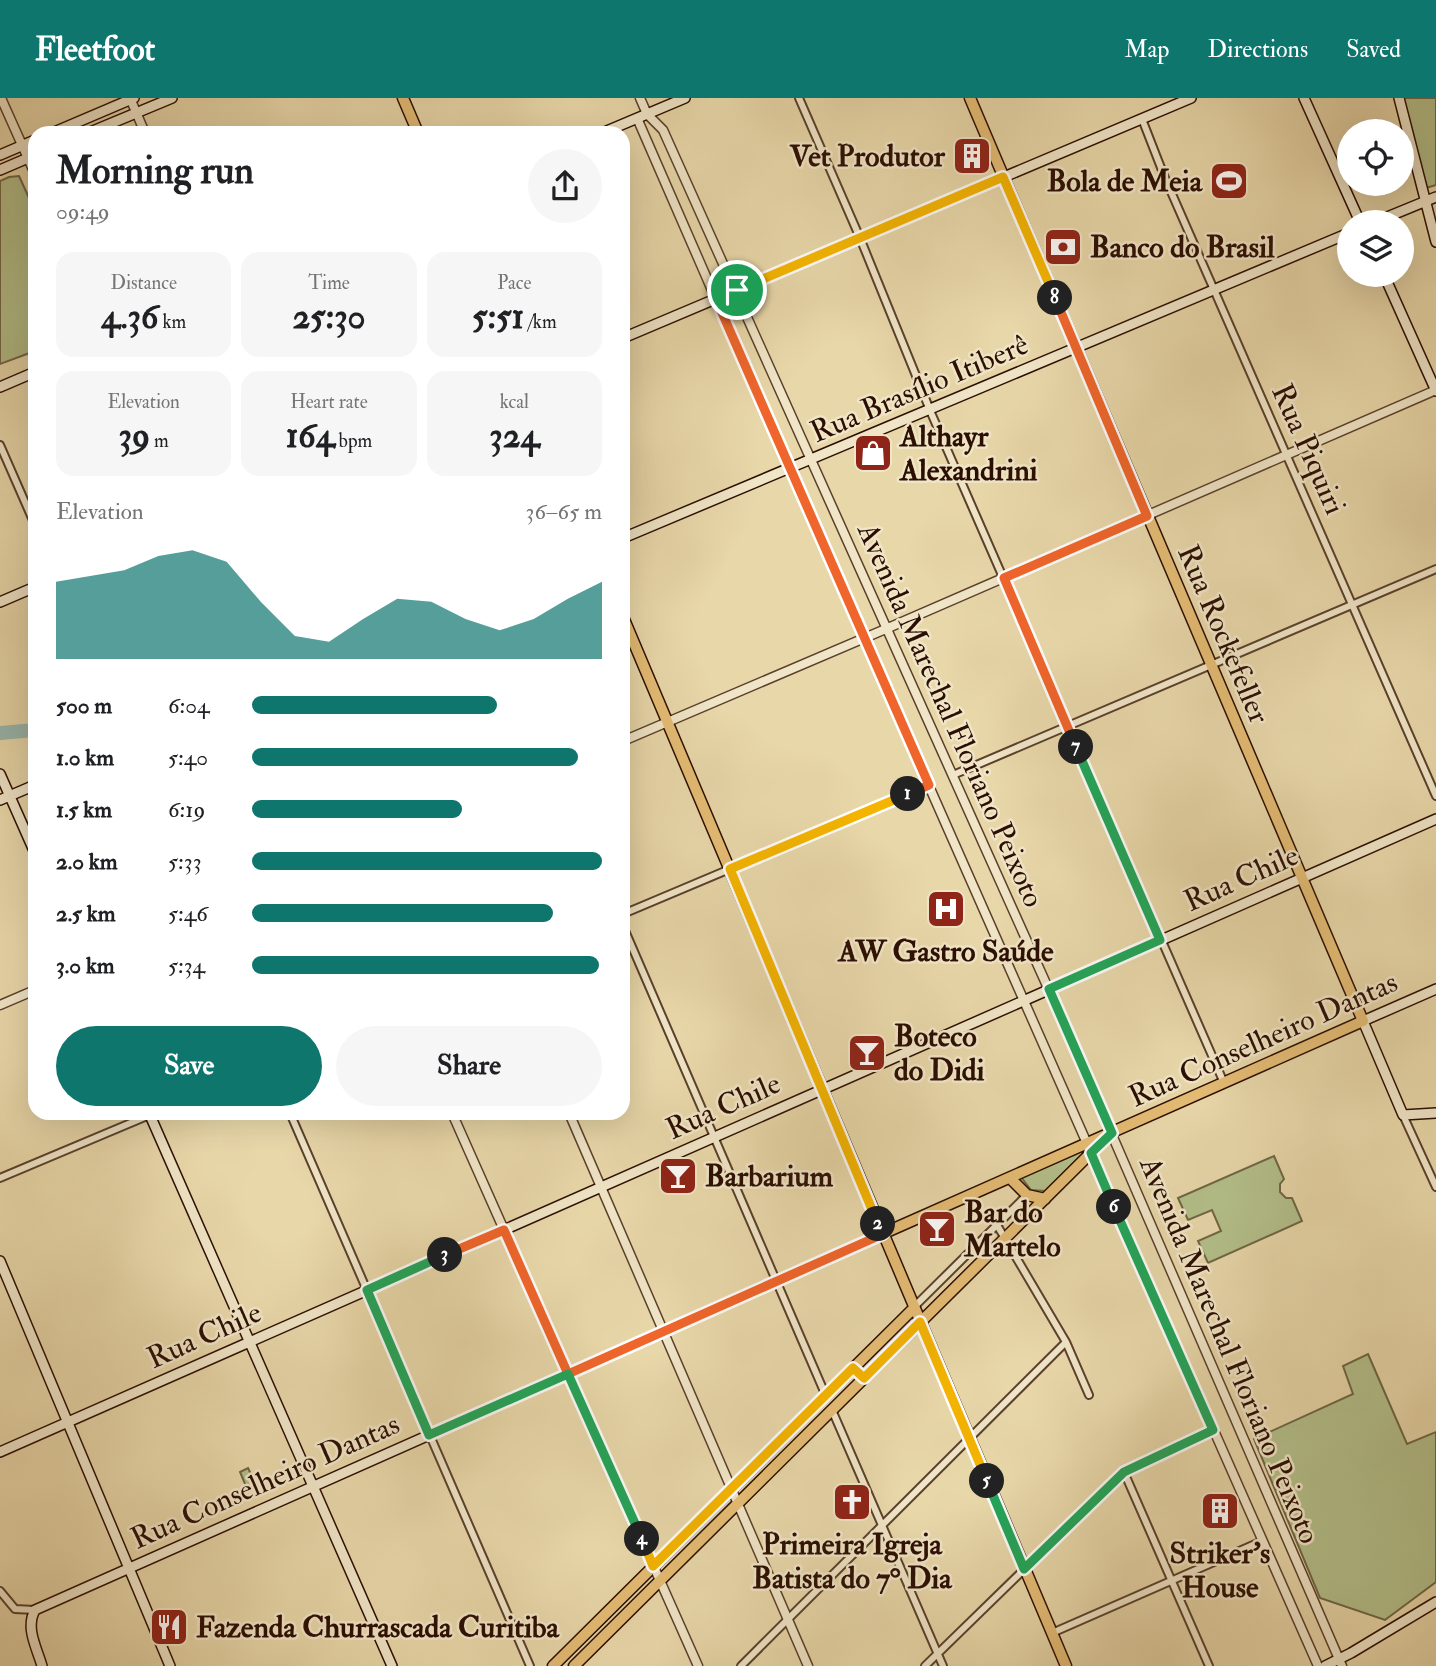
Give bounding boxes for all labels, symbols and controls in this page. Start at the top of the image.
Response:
text: Fleetfoot [35,29,155,70]
text: Map [1124,34,1169,65]
text: Directions [1207,34,1308,65]
text: Saved [1346,34,1401,65]
map controls [1337,119,1414,287]
button: locate [1337,119,1414,196]
building icon: Vet Produtor [951,135,993,177]
place label: Vet Produtor [788,138,946,175]
text: Morning run [56,147,254,195]
button: share [528,149,602,223]
sports icon: Bola de Meia [1208,160,1250,202]
place label: Bola de Meia [1047,163,1204,200]
text: 09:49 [56,197,109,226]
button: layers [1337,210,1414,287]
bank icon: Banco do Brasil [1042,226,1084,268]
place label: Banco do Brasil [1090,229,1275,266]
pin [707,260,767,320]
text: Distance [110,271,177,295]
text: Time [308,271,350,295]
text: Pace [497,271,531,295]
icon: arrive [718,271,756,309]
pin: 8 [1038,280,1072,316]
text: 8 [1050,285,1059,309]
text: 4.36 [101,295,159,339]
text: 25:30 [292,295,366,339]
text: 5:51 [472,295,524,339]
text: km [159,310,186,334]
text: /km [524,310,557,334]
street label: Rua Brasílio Itiberê [805,326,1034,451]
street label: Rua Piquiri [1263,378,1354,520]
text: Elevation [107,390,180,414]
text: Heart rate [290,390,368,414]
text: kcal [500,390,529,414]
text: 39 [119,414,150,458]
text: 164 [286,414,335,458]
text: 324 [489,414,539,458]
place label: Althayr Alexandrini [898,418,1038,489]
text: m [150,429,169,453]
text: bpm [335,429,372,453]
shop icon: Althayr Alexandrini [852,432,894,474]
text: Elevation [56,497,144,526]
text: 36–65 m [526,497,602,526]
street label: Avenida Marechal Floriano Peixoto [849,517,1052,913]
street label: Rua Rockefeller [1169,539,1278,729]
text: 500 m [56,691,112,720]
text: 6:04 [168,691,209,720]
pin: 7 [1058,730,1094,764]
text: 7 [1071,734,1080,758]
text: 1.0 km [56,743,114,772]
text: 5:40 [168,743,208,772]
pin: 1 [890,776,926,812]
text: 1 [904,781,911,805]
text: 1.5 km [56,795,112,824]
text: 6:19 [168,795,205,824]
street label: Rua Chile [1178,837,1304,920]
text: 2.0 km [56,847,118,876]
text: 5:33 [168,847,201,876]
hospital icon: AW Gastro Saúde [925,888,967,930]
text: 2.5 km [56,899,116,928]
text: 5:46 [168,899,208,928]
place label: AW Gastro Saúde [836,933,1054,970]
text: 3.0 km [56,951,115,980]
text: 5:34 [168,951,205,980]
street label: Rua Conselheiro Dantas [1123,964,1403,1115]
place label: Boteco do Didi [894,1018,985,1089]
button: Save [56,1026,322,1106]
button: Share [336,1026,602,1106]
bar icon: Boteco do Didi [846,1032,888,1074]
street label: Rua Chile [660,1065,786,1148]
street label: Avenida Marechal Floriano Peixoto [1131,1150,1328,1549]
bar icon: Barbarium [657,1155,699,1197]
place label: Barbarium [705,1158,834,1195]
pin: 6 [1096,1190,1132,1224]
place label: Bar do Martelo [963,1194,1061,1265]
text: 6 [1109,1194,1118,1218]
pin: 2 [860,1206,896,1242]
bar icon: Bar do Martelo [916,1208,958,1250]
text: 2 [873,1211,882,1235]
pin: 3 [428,1238,462,1272]
text: 3 [441,1242,448,1266]
street label: Rua Chile [141,1294,267,1377]
street label: Rua Conselheiro Dantas [125,1406,405,1557]
pin: 5 [970,1464,1004,1498]
text: 5 [982,1468,991,1492]
church icon: Primeira Igreja Batista do 7° Dia [831,1481,873,1523]
building icon: Striker's House [1199,1490,1241,1532]
pin: 4 [624,1522,660,1556]
text: 4 [636,1526,647,1550]
place label: Primeira Igreja Batista do 7° Dia [752,1526,953,1597]
place label: Striker's House [1170,1535,1270,1606]
restaurant icon: Fazenda Churrascada Curitiba [148,1606,190,1648]
place label: Fazenda Churrascada Curitiba [196,1609,561,1646]

